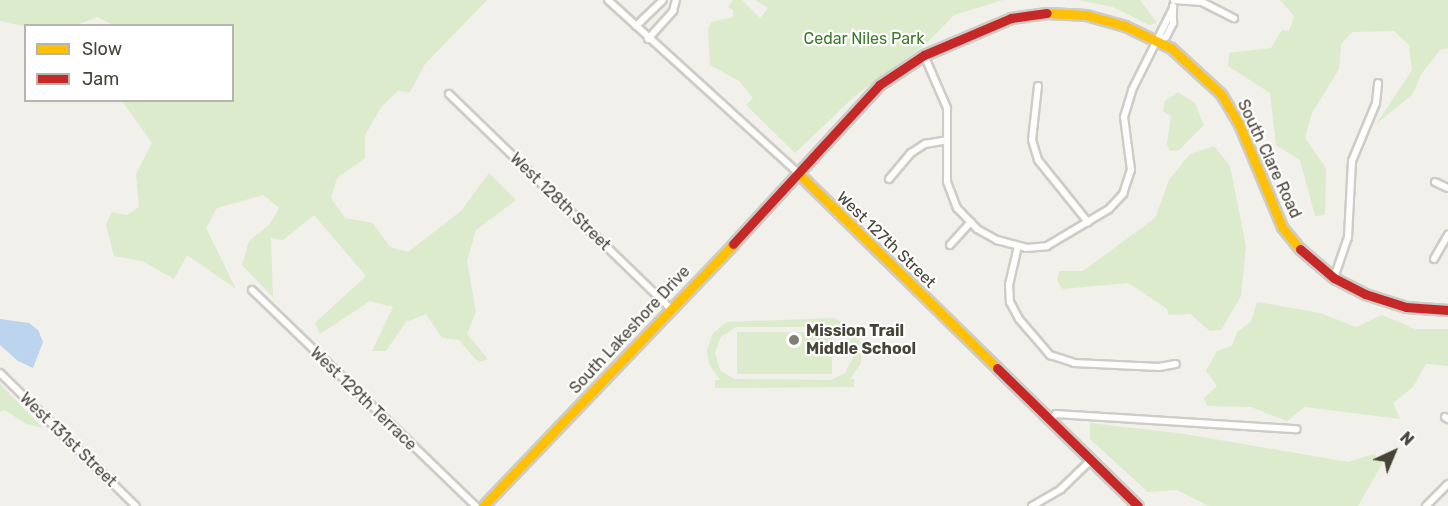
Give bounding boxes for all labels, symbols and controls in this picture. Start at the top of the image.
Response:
legend [24,24,234,102]
park label: Cedar Niles Park [803,29,925,49]
text: Slow [82,38,122,60]
text: Jam [82,68,119,90]
street label: South Clare Road [1233,97,1305,221]
street label: West 128th Street [506,149,614,255]
street label: West 127th Street [832,188,940,292]
street label: South Lakeshore Drive [566,262,694,398]
place label: Mission Trail Middle School [806,321,916,359]
marker: Mission Trail Middle School [787,333,801,347]
street label: West 129th Terrace [306,343,420,455]
street label: West 131st Street [16,389,120,491]
north arrow [1364,422,1424,482]
text: N [1396,428,1418,450]

